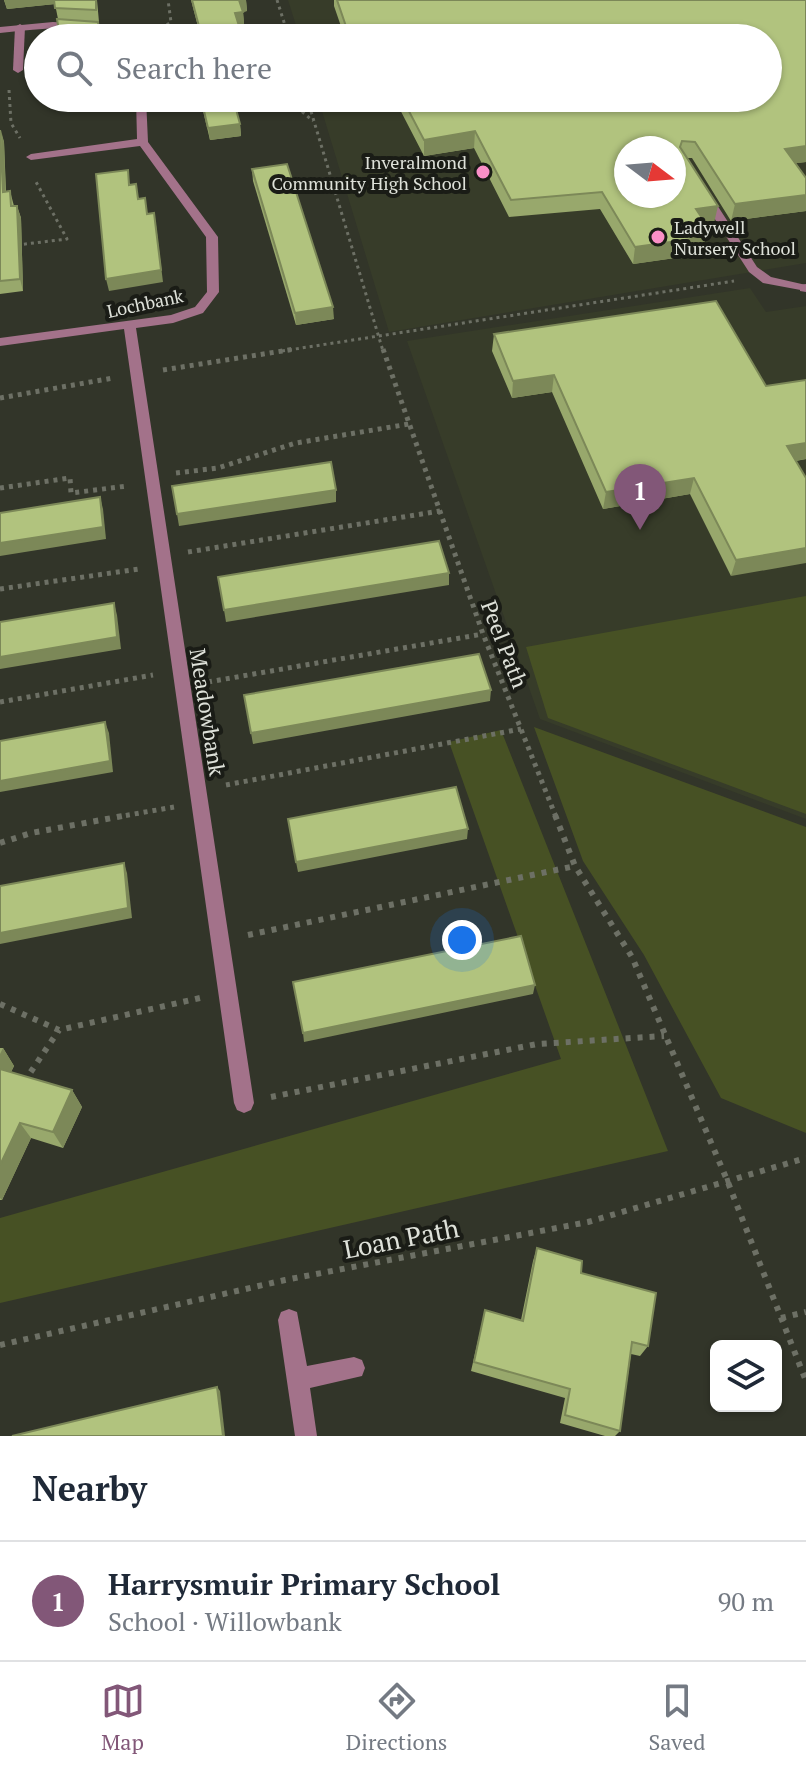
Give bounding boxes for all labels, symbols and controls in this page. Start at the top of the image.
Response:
search box [24,24,782,112]
icon: search [52,46,96,90]
text: Search here [116,48,272,88]
north arrow [614,136,686,208]
place label: Inveralmond Community High School [271,150,467,195]
marker: Inveralmond Community High School [474,163,492,181]
place label: Ladywell Nursery School [674,215,796,260]
marker: Ladywell Nursery School [649,228,667,246]
street label: Lochbank [105,283,186,323]
pin: 1 [614,464,666,530]
street label: Peel Path [475,596,535,692]
street label: Meadowbank [184,646,233,779]
your location [442,920,482,960]
street label: Loan Path [340,1210,462,1266]
map controls [710,1340,782,1412]
button: layers [710,1340,782,1412]
text: Nearby [32,1466,147,1511]
text: Harrysmuir Primary School [108,1564,500,1604]
text: 1 [51,1584,65,1618]
text: 90 m [718,1584,774,1618]
text: School · Willowbank [108,1604,342,1638]
tab: Map [101,1679,145,1756]
tab: Directions [346,1679,447,1756]
tab: Saved [648,1679,705,1756]

